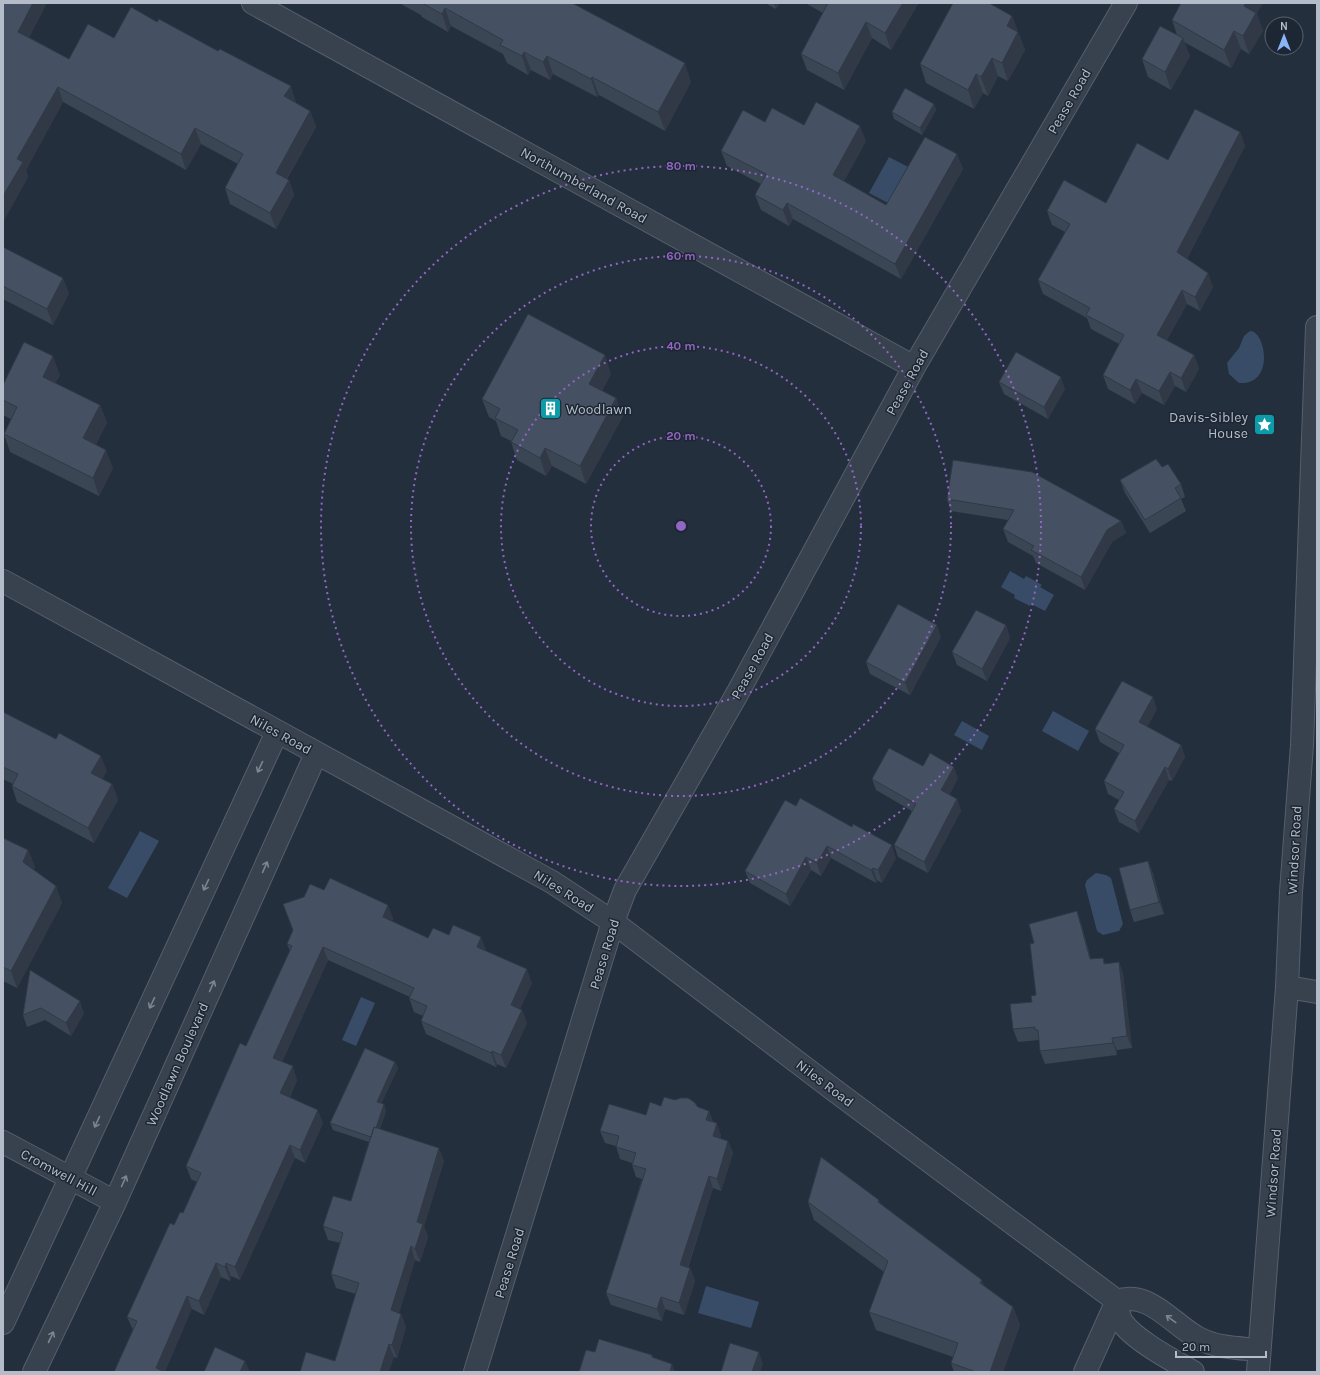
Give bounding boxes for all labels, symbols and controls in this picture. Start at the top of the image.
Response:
north arrow [1264,16,1304,56]
text: N [1280,20,1288,33]
street label: Pease Road [1044,65,1095,137]
street label: Northumberland Road [518,144,650,227]
text: 80 m [666,159,696,173]
text: 60 m [666,249,696,263]
text: 40 m [666,339,696,353]
street label: Pease Road [882,346,933,418]
building icon: Woodlawn [538,396,564,422]
place label: Woodlawn [566,401,632,418]
place label: Davis-Sibley House [1169,409,1248,442]
place icon: Davis-Sibley House [1251,412,1277,438]
text: 20 m [666,429,696,443]
centre of rings [674,519,688,533]
street label: Pease Road [727,630,778,702]
street label: Niles Road [247,711,315,758]
one-way arrow [256,761,263,773]
street label: Windsor Road [1284,805,1305,895]
one-way arrow [262,862,269,874]
street label: Niles Road [530,866,597,917]
one-way arrow [202,879,209,891]
street label: Pease Road [586,917,623,991]
one-way arrow [209,980,216,992]
one-way arrow [148,997,155,1009]
street label: Woodlawn Boulevard [143,1000,212,1129]
street label: Niles Road [793,1056,857,1111]
one-way arrow [93,1115,100,1127]
street label: Windsor Road [1262,1128,1285,1218]
street label: Cromwell Hill [18,1145,100,1200]
one-way arrow [121,1176,129,1188]
street label: Pease Road [491,1226,528,1300]
one-way arrow [1166,1315,1177,1323]
one-way arrow [48,1331,55,1343]
scale bar [1176,1333,1266,1359]
text: 20 m [1182,1340,1210,1354]

